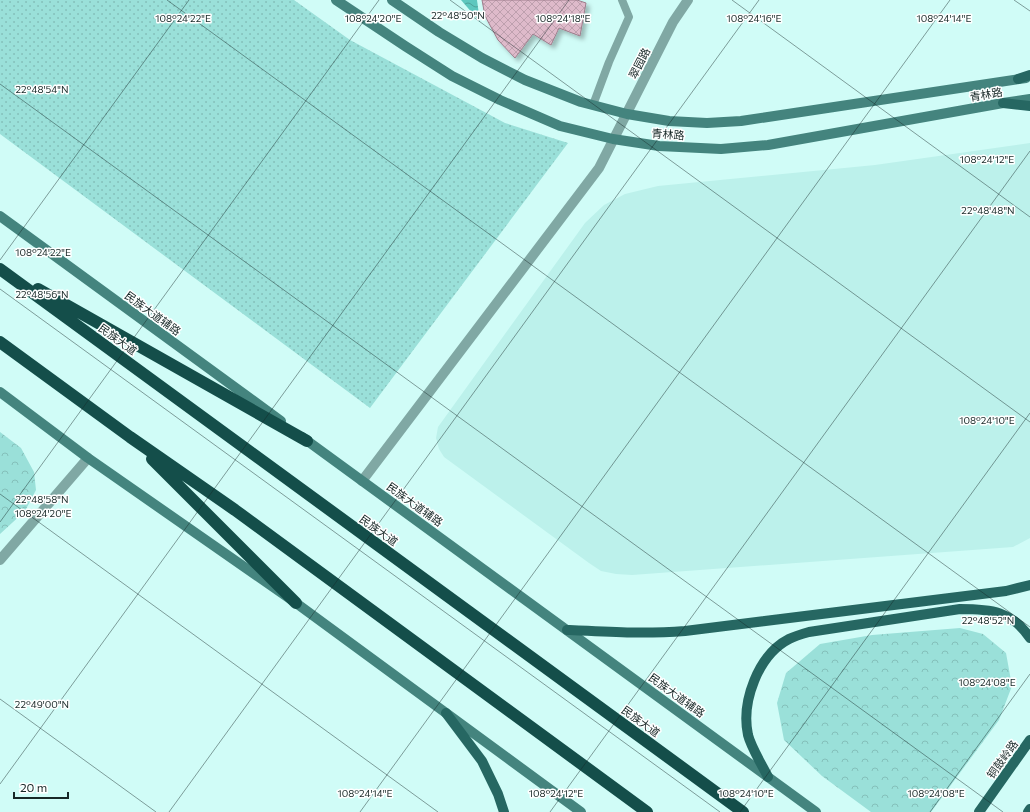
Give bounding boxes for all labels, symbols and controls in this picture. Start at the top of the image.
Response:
text: 22°48'50"N [431,9,485,21]
text: 108°24'22"E [155,12,211,24]
text: 108°24'20"E [345,12,401,24]
text: 108°24'18"E [536,12,591,24]
text: 108°24'16"E [727,12,782,24]
text: 108°24'14"E [917,12,972,24]
street label: 翠园路 [626,45,652,81]
text: 22°48'54"N [16,83,68,95]
street label: 青林路 [969,85,1003,103]
street label: 青林路 [651,126,685,142]
text: 108°24'12"E [960,153,1014,165]
text: 22°48'48"N [961,204,1015,216]
text: 108°24'22"E [15,246,71,258]
text: 22°48'56"N [15,288,69,300]
street label: 民族大道辅路 [122,288,184,338]
street label: 民族大道 [96,321,140,357]
text: 108°24'10"E [959,414,1015,426]
street label: 民族大道辅路 [384,479,446,529]
text: 22°48'58"N [15,493,69,505]
text: 108°24'20"E [15,507,71,519]
street label: 民族大道 [357,512,401,548]
text: 22°48'52"N [962,614,1014,626]
street label: 民族大道辅路 [646,670,708,720]
text: 108°24'08"E [958,676,1016,688]
text: 22°49'00"N [15,698,69,710]
street label: 民族大道 [619,703,663,739]
street label: 铜鼓岭路 [984,737,1020,781]
scale bar [14,774,68,800]
text: 20 m [20,780,47,794]
text: 108°24'14"E [338,787,393,799]
text: 108°24'12"E [529,787,583,799]
text: 108°24'10"E [718,787,774,799]
text: 108°24'08"E [907,787,965,799]

